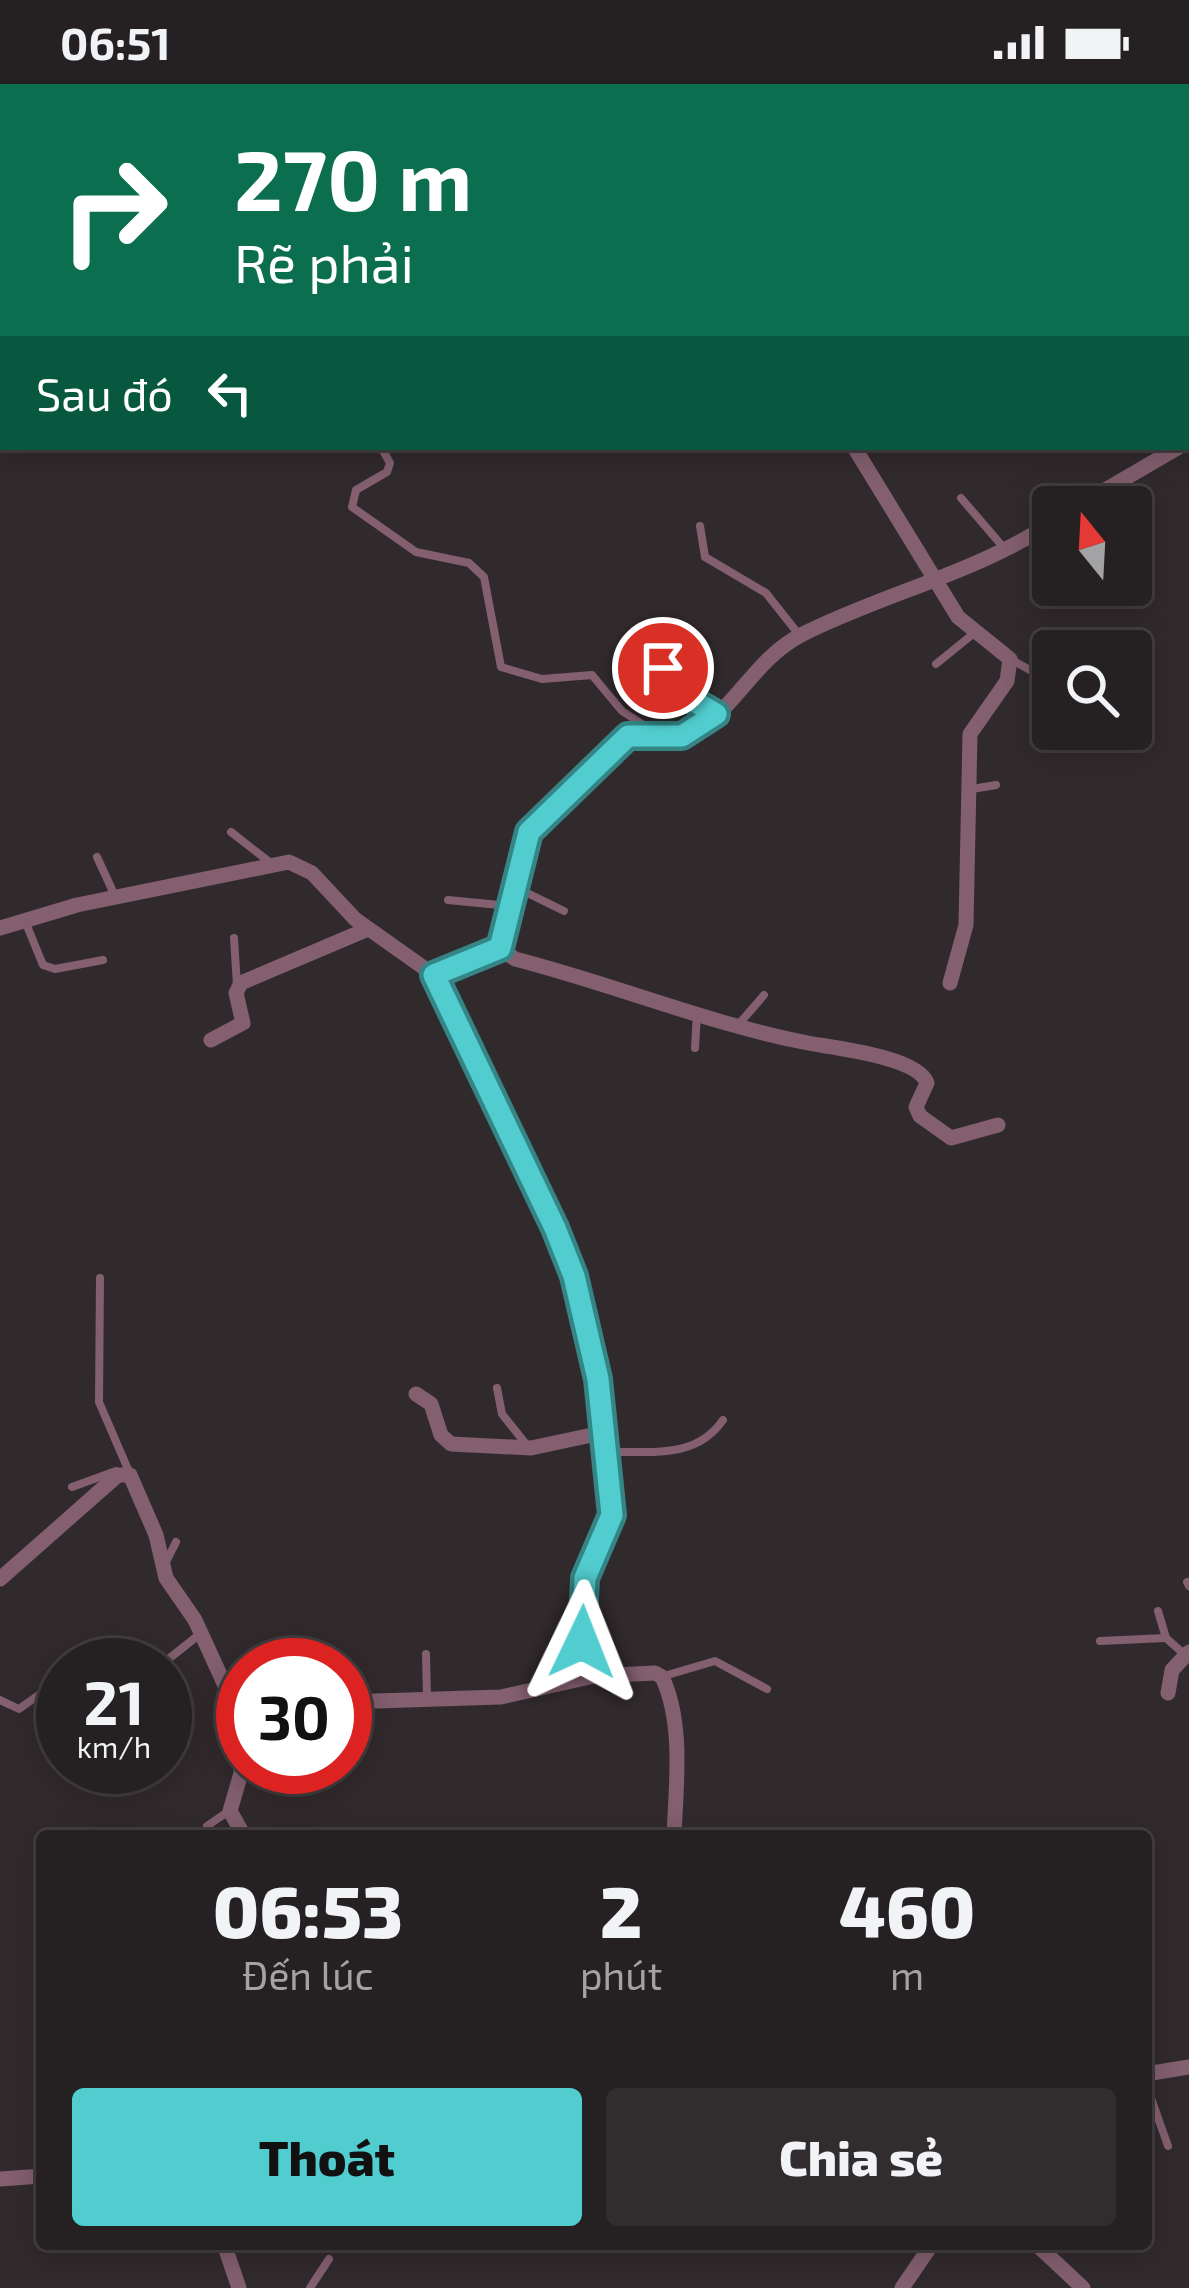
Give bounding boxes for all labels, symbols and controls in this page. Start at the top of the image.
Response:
text: 06:51 [60,15,171,69]
text: 270 m [234,127,472,228]
icon: right [36,132,192,288]
text: Rẽ phải [234,229,414,294]
icon: left [197,360,263,426]
text: Sau đó [36,366,173,420]
north arrow [1032,486,1152,606]
map controls [1032,486,1152,750]
pin [612,617,714,719]
button: search [1032,630,1152,750]
icon: arrive [630,635,696,701]
position arrow [519,1579,645,1705]
speed limit sign: 30 [216,1638,372,1794]
text: 21 [84,1665,144,1737]
text: km/h [77,1728,151,1764]
text: 06:53 [213,1866,403,1952]
text: 2 [600,1866,642,1952]
text: 460 [839,1866,975,1952]
text: Đến lúc [242,1951,374,1998]
text: phút [580,1951,662,1998]
text: m [890,1951,924,1998]
button: Thoát [72,2088,582,2226]
button: Chia sẻ [606,2088,1116,2226]

